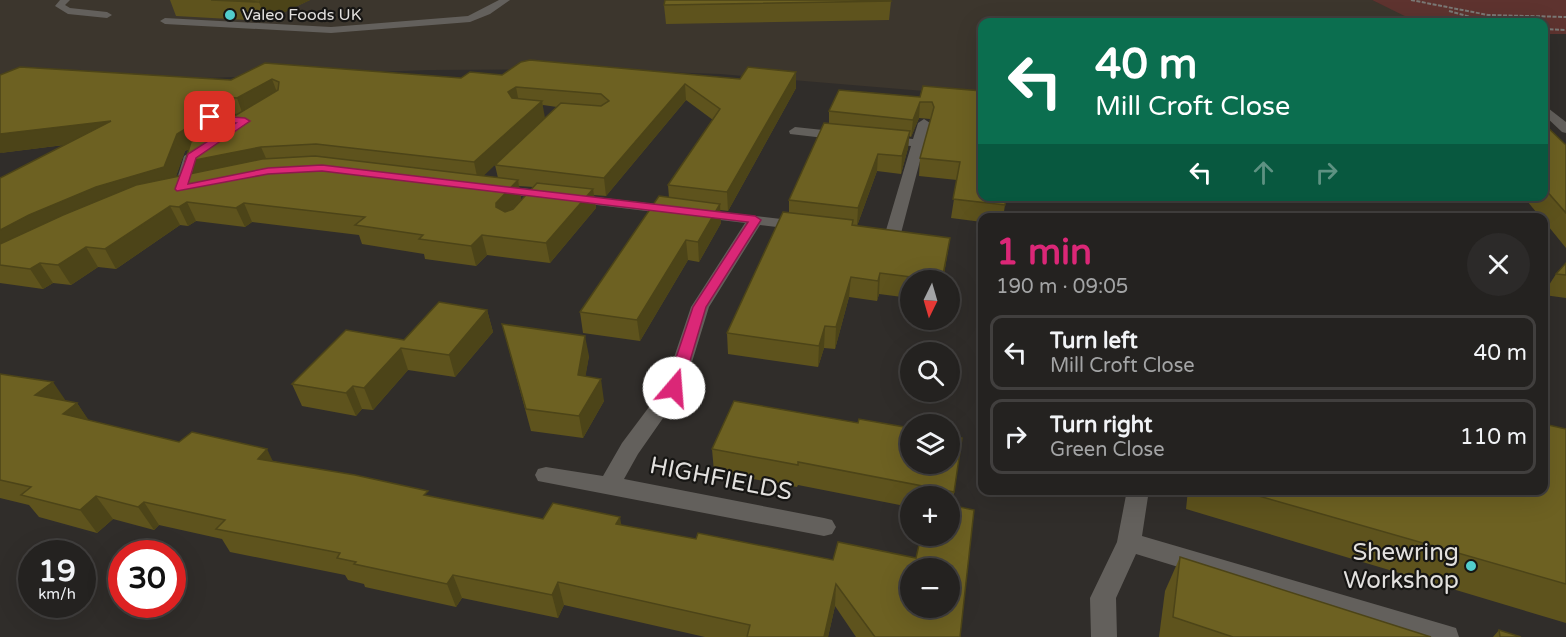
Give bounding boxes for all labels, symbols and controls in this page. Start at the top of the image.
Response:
place label: Valeo Foods UK [242,5,362,25]
marker: Valeo Foods UK [223,8,237,22]
text: 40 m [1095,39,1197,90]
icon: left [996,42,1074,120]
text: Mill Croft Close [1095,90,1290,123]
pin [184,91,235,142]
icon: arrive [193,100,226,133]
icon: left [1184,156,1217,189]
icon: ahead [1247,156,1280,189]
icon: right [1310,156,1343,189]
text: 1 min [996,231,1092,274]
button: close [1467,233,1530,296]
north arrow [900,270,960,330]
map controls [900,270,960,618]
text: 190 m · 09:05 [996,275,1128,299]
text: Turn left [1050,328,1138,354]
icon: left [999,336,1032,369]
text: 40 m [1473,340,1527,366]
button: search [900,342,960,402]
text: Mill Croft Close [1050,354,1195,378]
position arrow [642,356,706,420]
text: Turn right [1050,412,1152,438]
button: layers [900,414,960,474]
icon: right [999,420,1032,453]
text: 110 m [1460,424,1527,450]
text: Green Close [1050,438,1164,462]
street label: HIGHFIELDS [647,451,795,507]
button: + [900,486,960,546]
place label: Shewring Workshop [1343,538,1459,595]
speed limit sign: 30 [108,540,186,618]
text: 19 [38,553,76,590]
button: − [900,558,960,618]
marker: Shewring Workshop [1464,559,1478,573]
text: km/h [38,585,76,603]

